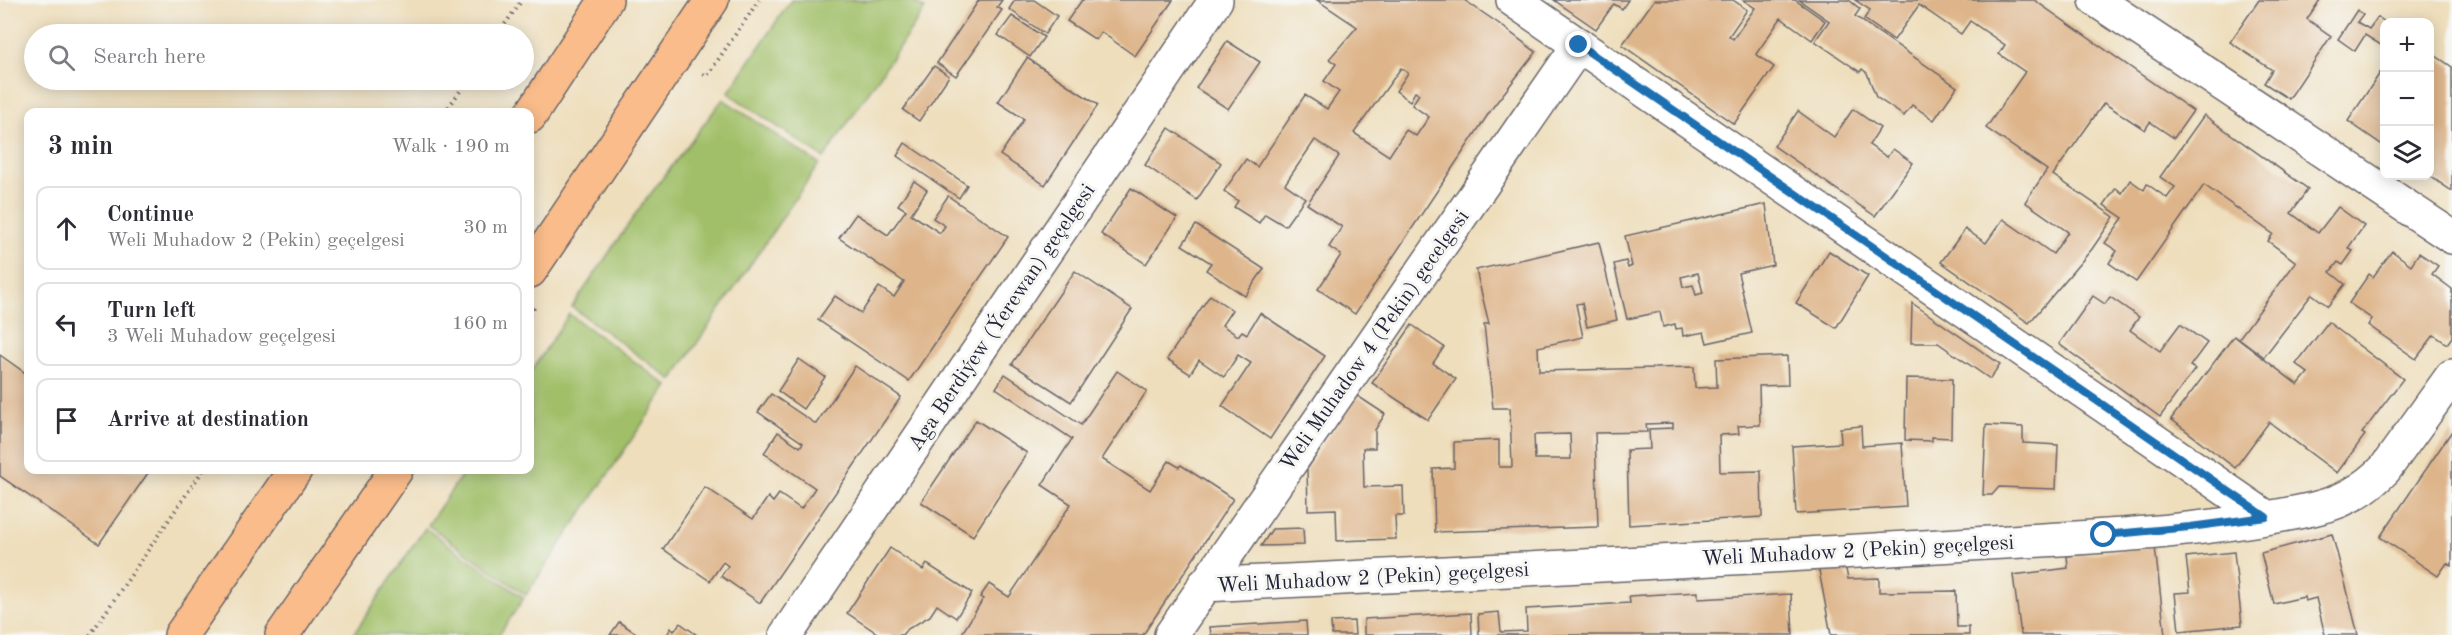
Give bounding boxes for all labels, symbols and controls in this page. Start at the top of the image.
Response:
map controls [2380,18,2434,180]
button: + [2380,18,2434,72]
search box [24,24,534,90]
route end [1565,31,1591,57]
icon: search [45,41,78,74]
text: Search here [93,46,206,68]
button: − [2380,72,2434,126]
button: layers [2380,126,2434,180]
text: 3 min [48,134,113,160]
text: Walk · 190 m [391,137,510,157]
street label: Aga Berdiýew (Ýerewan) geçelgesi [902,178,1100,455]
text: Continue [107,204,194,226]
street label: Weli Muhadow 4 (Pekin) gecelgesi [1277,207,1473,475]
icon: ahead [50,212,83,245]
text: 30 m [463,218,508,238]
text: Weli Muhadow 2 (Pekin) geçelgesi [107,231,405,251]
text: Turn left [107,300,196,322]
icon: left [50,308,83,341]
text: 160 m [452,314,508,334]
text: 3 Weli Muhadow geçelgesi [107,327,336,347]
icon: arrive [50,404,83,437]
text: Arrive at destination [107,409,309,431]
route start [2090,521,2116,547]
street label: Weli Muhadow 2 (Pekin) geçelgesi [1701,533,2015,570]
street label: Weli Muhadow 2 (Pekin) geçelgesi [1216,560,1530,597]

